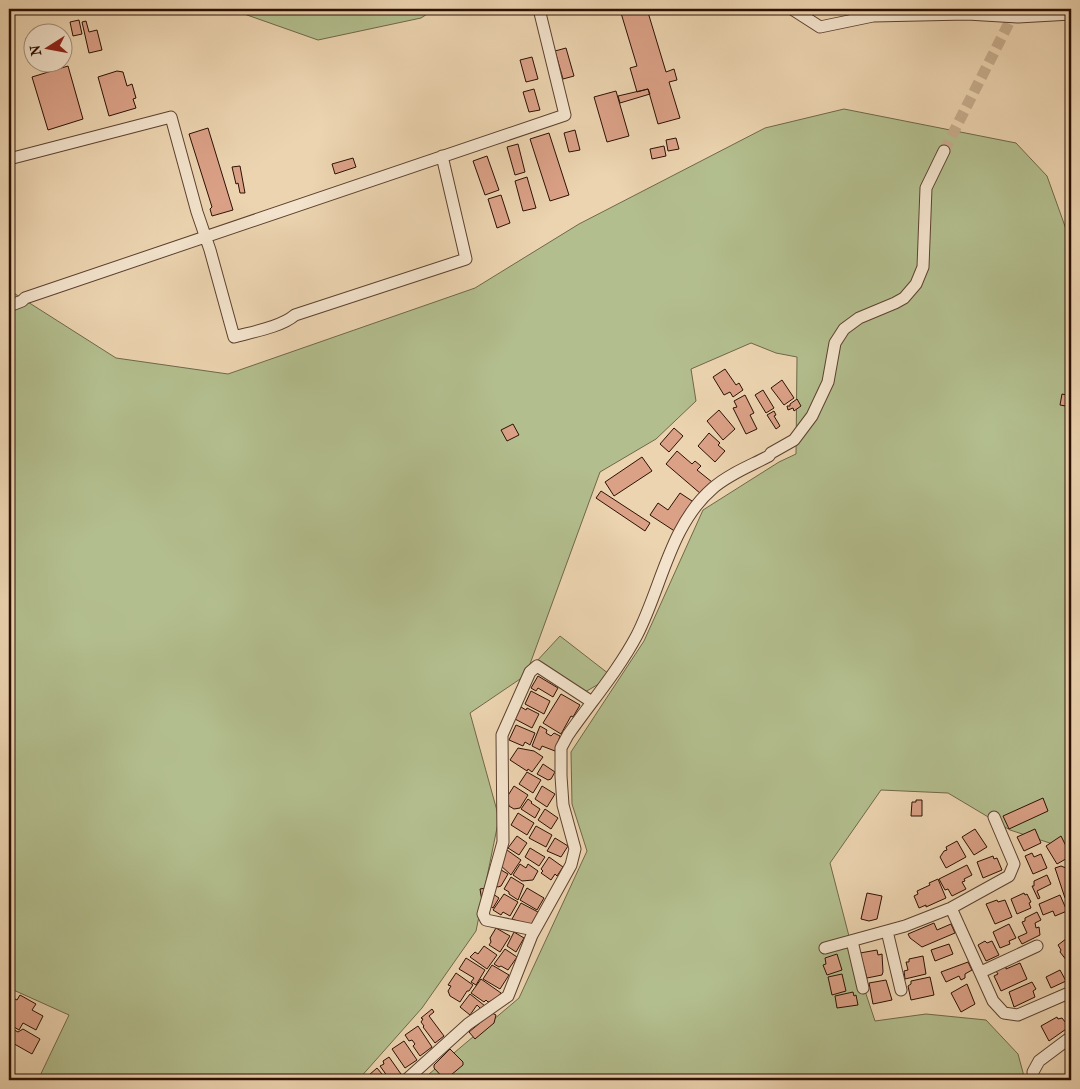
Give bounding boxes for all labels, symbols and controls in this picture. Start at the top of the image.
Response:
north arrow [22,22,72,72]
text: N [26,43,45,57]

